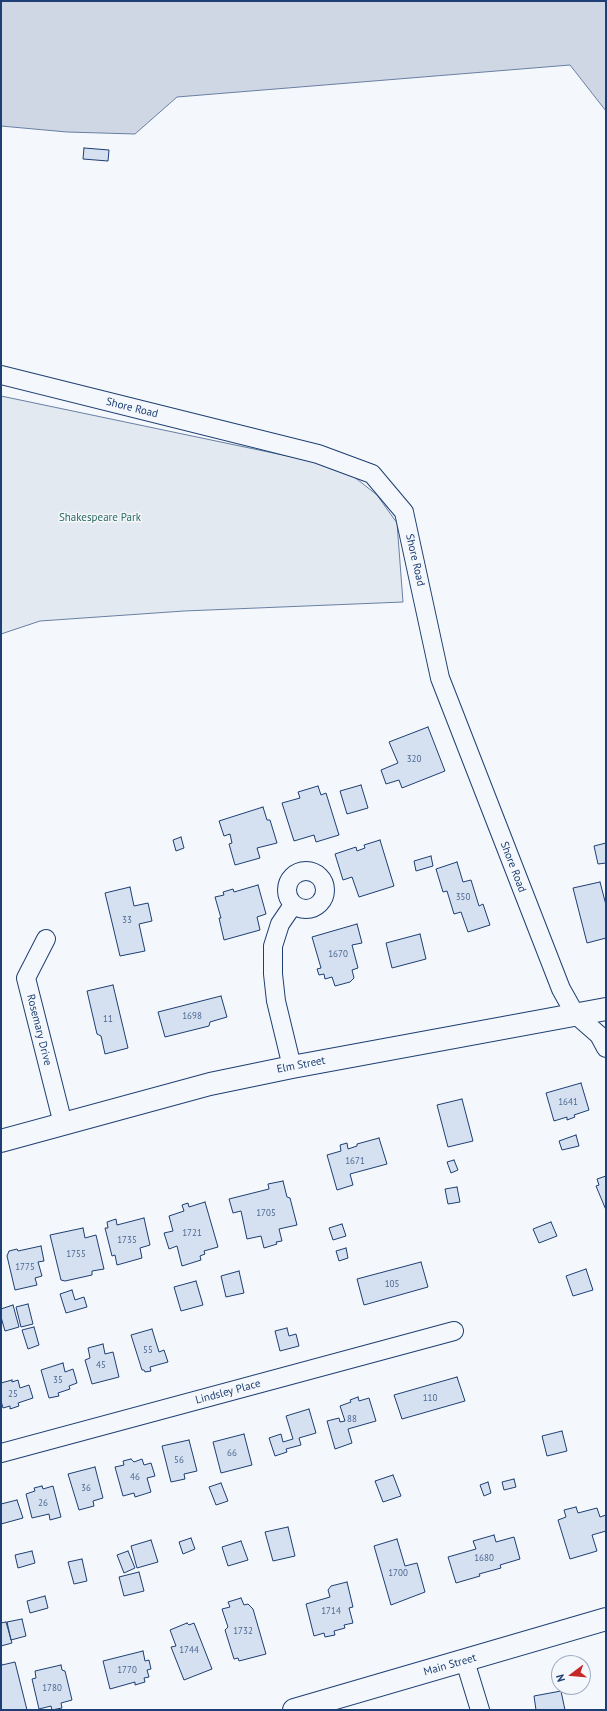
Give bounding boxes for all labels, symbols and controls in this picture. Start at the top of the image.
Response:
street label: Shore Road [105,395,159,421]
park label: Shakespeare Park [59,511,141,525]
street label: Shore Road [403,533,427,587]
house number: 320 [407,754,421,764]
street label: Shore Road [497,840,529,894]
house number: 350 [456,892,470,902]
house number: 33 [122,915,132,925]
house number: 1670 [328,949,348,959]
street label: Rosemary Drive [24,993,54,1067]
house number: 1698 [182,1011,202,1021]
house number: 11 [103,1014,113,1024]
street label: Elm Street [276,1054,326,1076]
house number: 1641 [558,1097,578,1107]
house number: 1671 [345,1156,365,1166]
house number: 1705 [256,1208,276,1218]
house number: 1721 [182,1228,202,1238]
house number: 1735 [117,1235,137,1245]
house number: 1755 [66,1249,86,1259]
house number: 1775 [15,1262,35,1272]
house number: 105 [385,1279,399,1289]
house number: 55 [143,1345,153,1355]
house number: 45 [96,1360,106,1370]
house number: 35 [53,1375,63,1385]
street label: Lindsley Place [194,1377,262,1407]
house number: 25 [8,1389,18,1399]
house number: 110 [423,1393,437,1403]
house number: 88 [347,1414,357,1424]
house number: 66 [227,1448,237,1458]
house number: 56 [174,1455,184,1465]
house number: 46 [130,1472,140,1482]
house number: 36 [81,1483,91,1493]
house number: 26 [38,1498,48,1508]
house number: 1680 [474,1553,494,1563]
house number: 1700 [388,1568,408,1578]
house number: 1714 [321,1606,341,1616]
house number: 1732 [233,1626,253,1636]
house number: 1744 [179,1645,199,1655]
street label: Main Street [422,1651,478,1679]
north arrow [551,1655,591,1695]
house number: 1770 [117,1665,137,1675]
text: N [553,1673,568,1683]
house number: 1780 [42,1683,62,1693]

